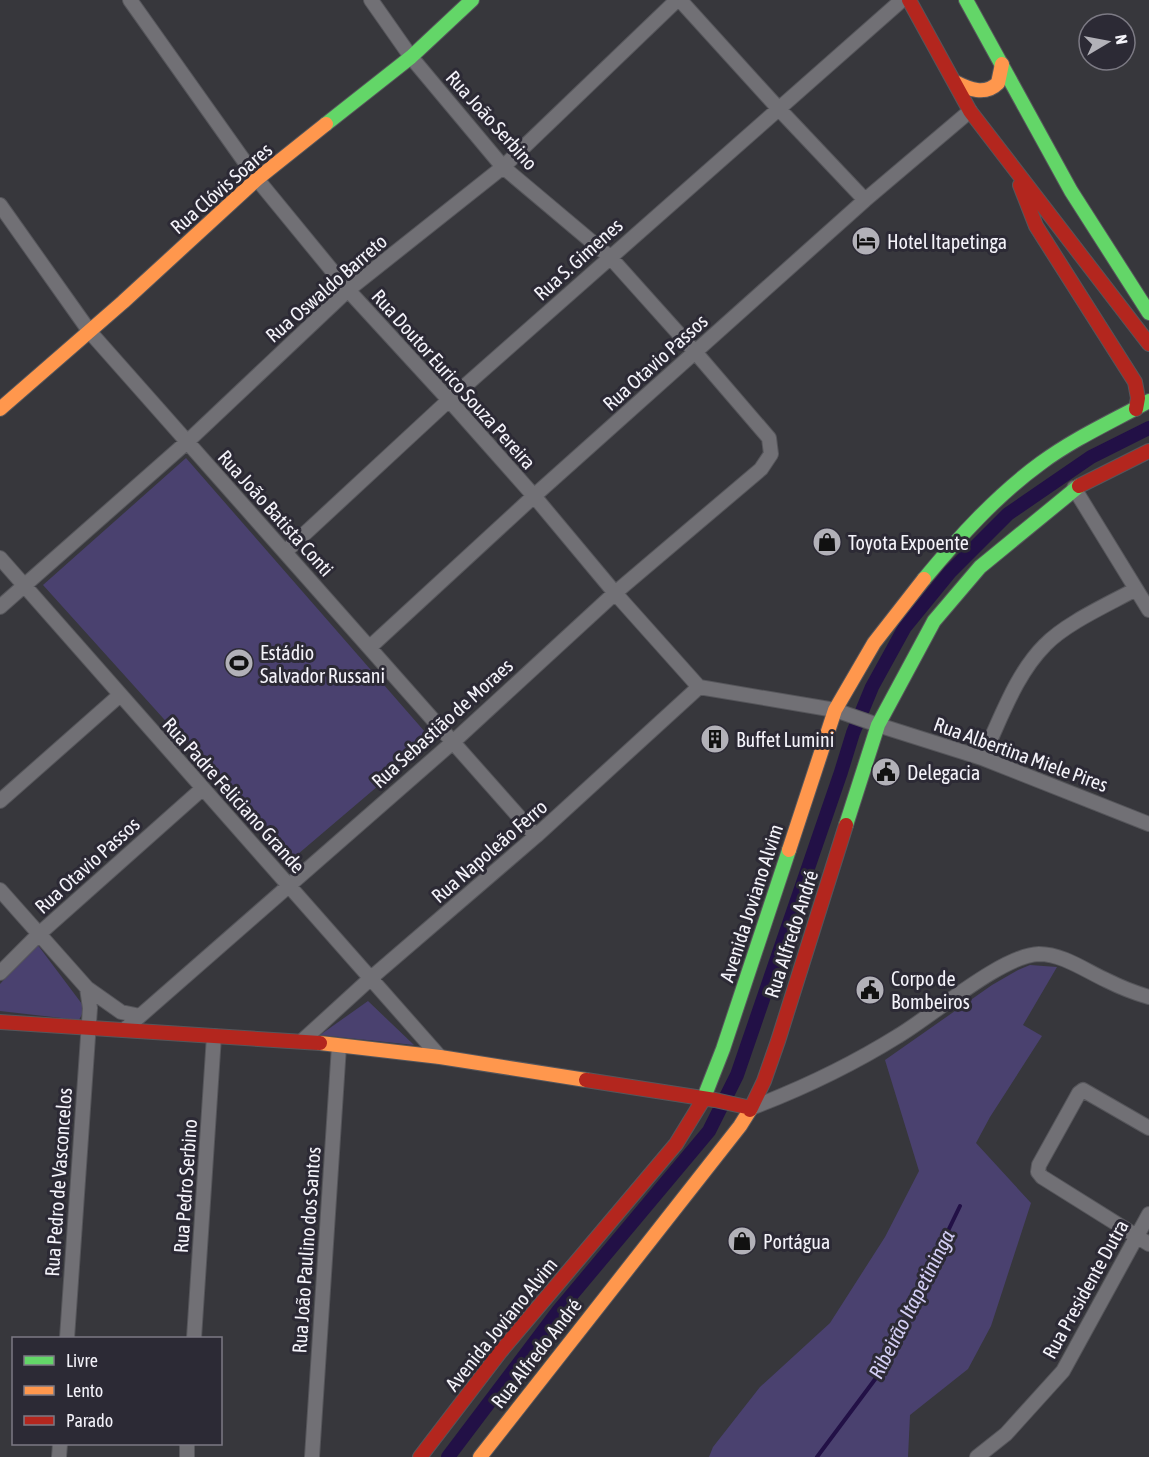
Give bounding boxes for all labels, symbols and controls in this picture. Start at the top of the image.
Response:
north arrow [1077,12,1137,72]
text: N [1112,33,1131,46]
street label: Rua João Serbino [441,66,543,174]
street label: Rua Clóvis Soares [166,138,276,238]
street label: Rua S. Gimenes [529,213,627,305]
hotel icon: Hotel Itapetinga [850,225,882,257]
street label: Rua Oswaldo Barreto [261,229,391,347]
place label: Hotel Itapetinga [887,230,1007,253]
street label: Rua Doutor Eurico Souza Pereira [367,285,541,473]
street label: Rua Otavio Passos [598,309,712,415]
street label: Rua João Batista Conti [213,445,339,581]
shop icon: Toyota Expoente [811,526,843,558]
place label: Toyota Expoente [848,531,969,554]
place label: Estádio Salvador Russani [260,641,385,687]
sports icon: Estádio Salvador Russani [223,647,255,679]
street label: Rua Sebastião de Moraes [367,654,517,792]
street label: Rua Albertina Miele Pires [931,712,1111,796]
street label: Rua Padre Feliciano Grande [158,713,310,877]
building icon: Buffet Lumini [699,723,731,755]
place label: Buffet Lumini [736,728,834,751]
public building icon: Delegacia [870,756,902,788]
place label: Delegacia [907,761,980,784]
street label: Rua Napoleão Ferro [427,795,551,907]
street label: Rua Otavio Passos [30,812,144,918]
street label: Avenida Joviano Alvim [715,821,787,985]
street label: Rua Alfredo André [760,867,822,1001]
place label: Corpo de Bombeiros [891,967,970,1013]
public building icon: Corpo de Bombeiros [854,974,886,1006]
street label: Rua Pedro de Vasconcelos [40,1087,76,1277]
street label: Rua Pedro Serbino [169,1118,201,1254]
street label: Rua João Paulino dos Santos [287,1146,325,1354]
street label: Rua Presidente Dutra [1037,1216,1133,1362]
shop icon: Portágua [726,1225,758,1257]
water label: Ribeirão Itapetininga [863,1226,959,1382]
place label: Portágua [763,1230,830,1253]
street label: Avenida Joviano Alvim [440,1253,562,1395]
street label: Rua Alfredo André [486,1294,586,1412]
legend [12,1337,222,1445]
text: Livre [66,1350,98,1371]
text: Lento [66,1380,103,1401]
text: Parado [66,1410,113,1431]

